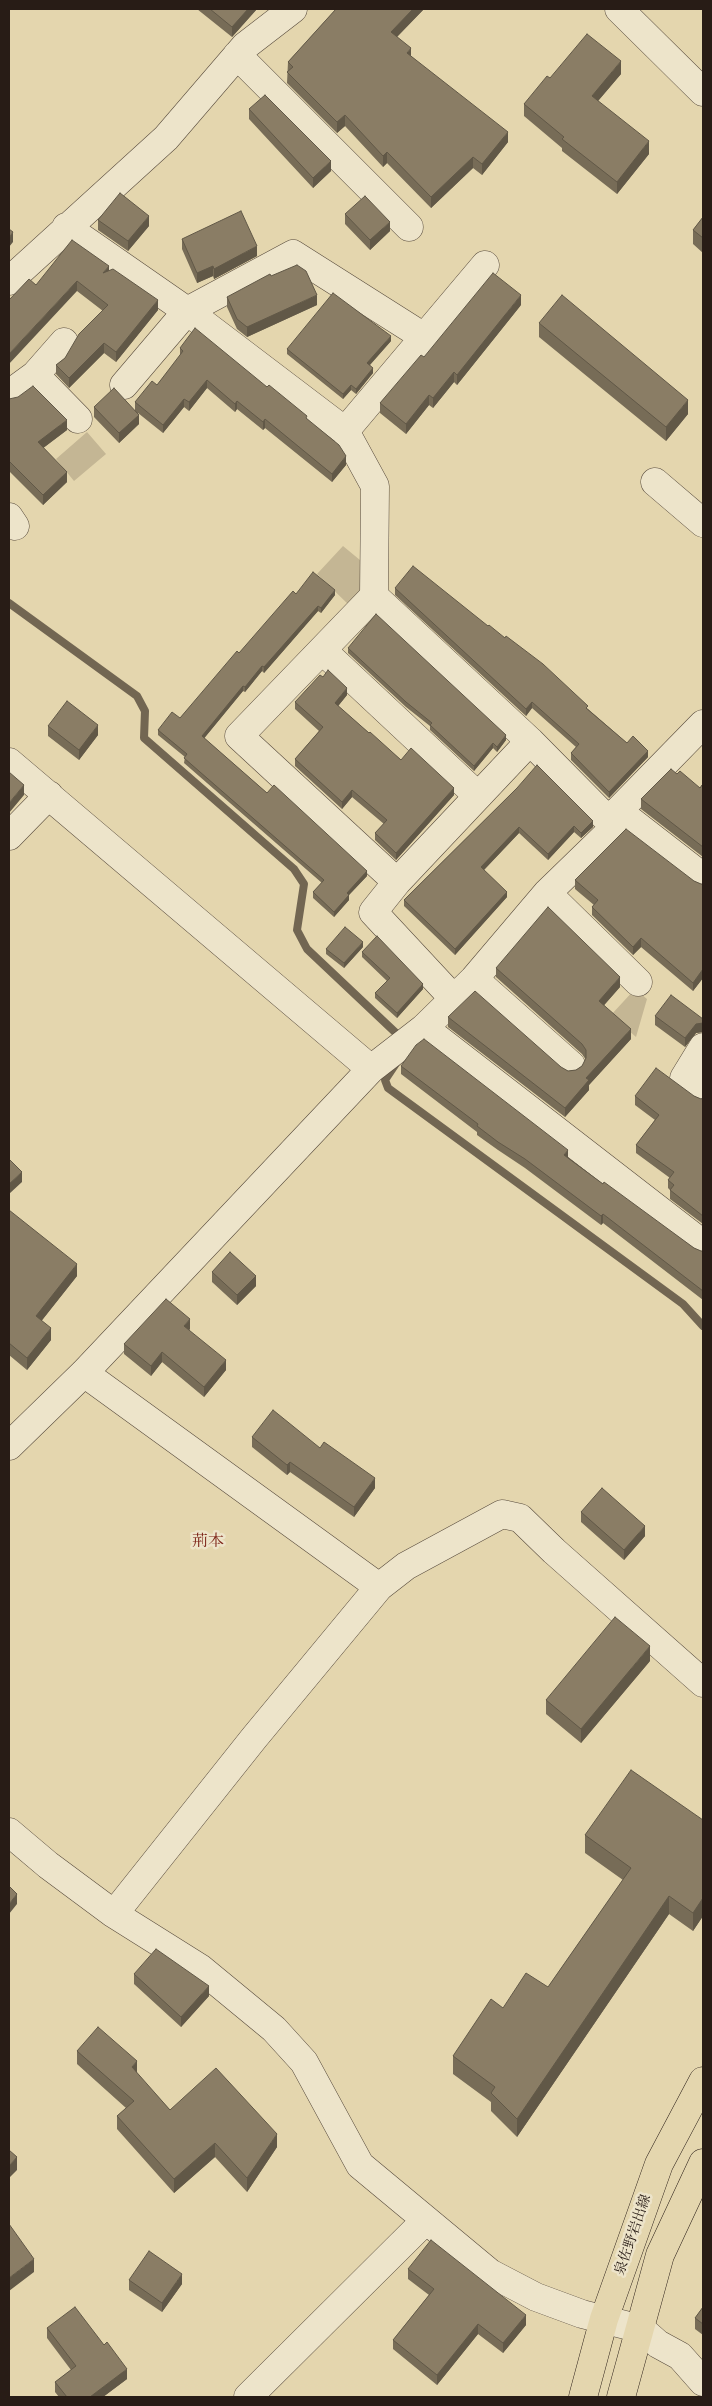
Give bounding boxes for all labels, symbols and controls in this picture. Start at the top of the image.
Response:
district label: 荊本 [192,1533,224,1553]
street label: 泉佐野岩出線 [612,2193,656,2277]

